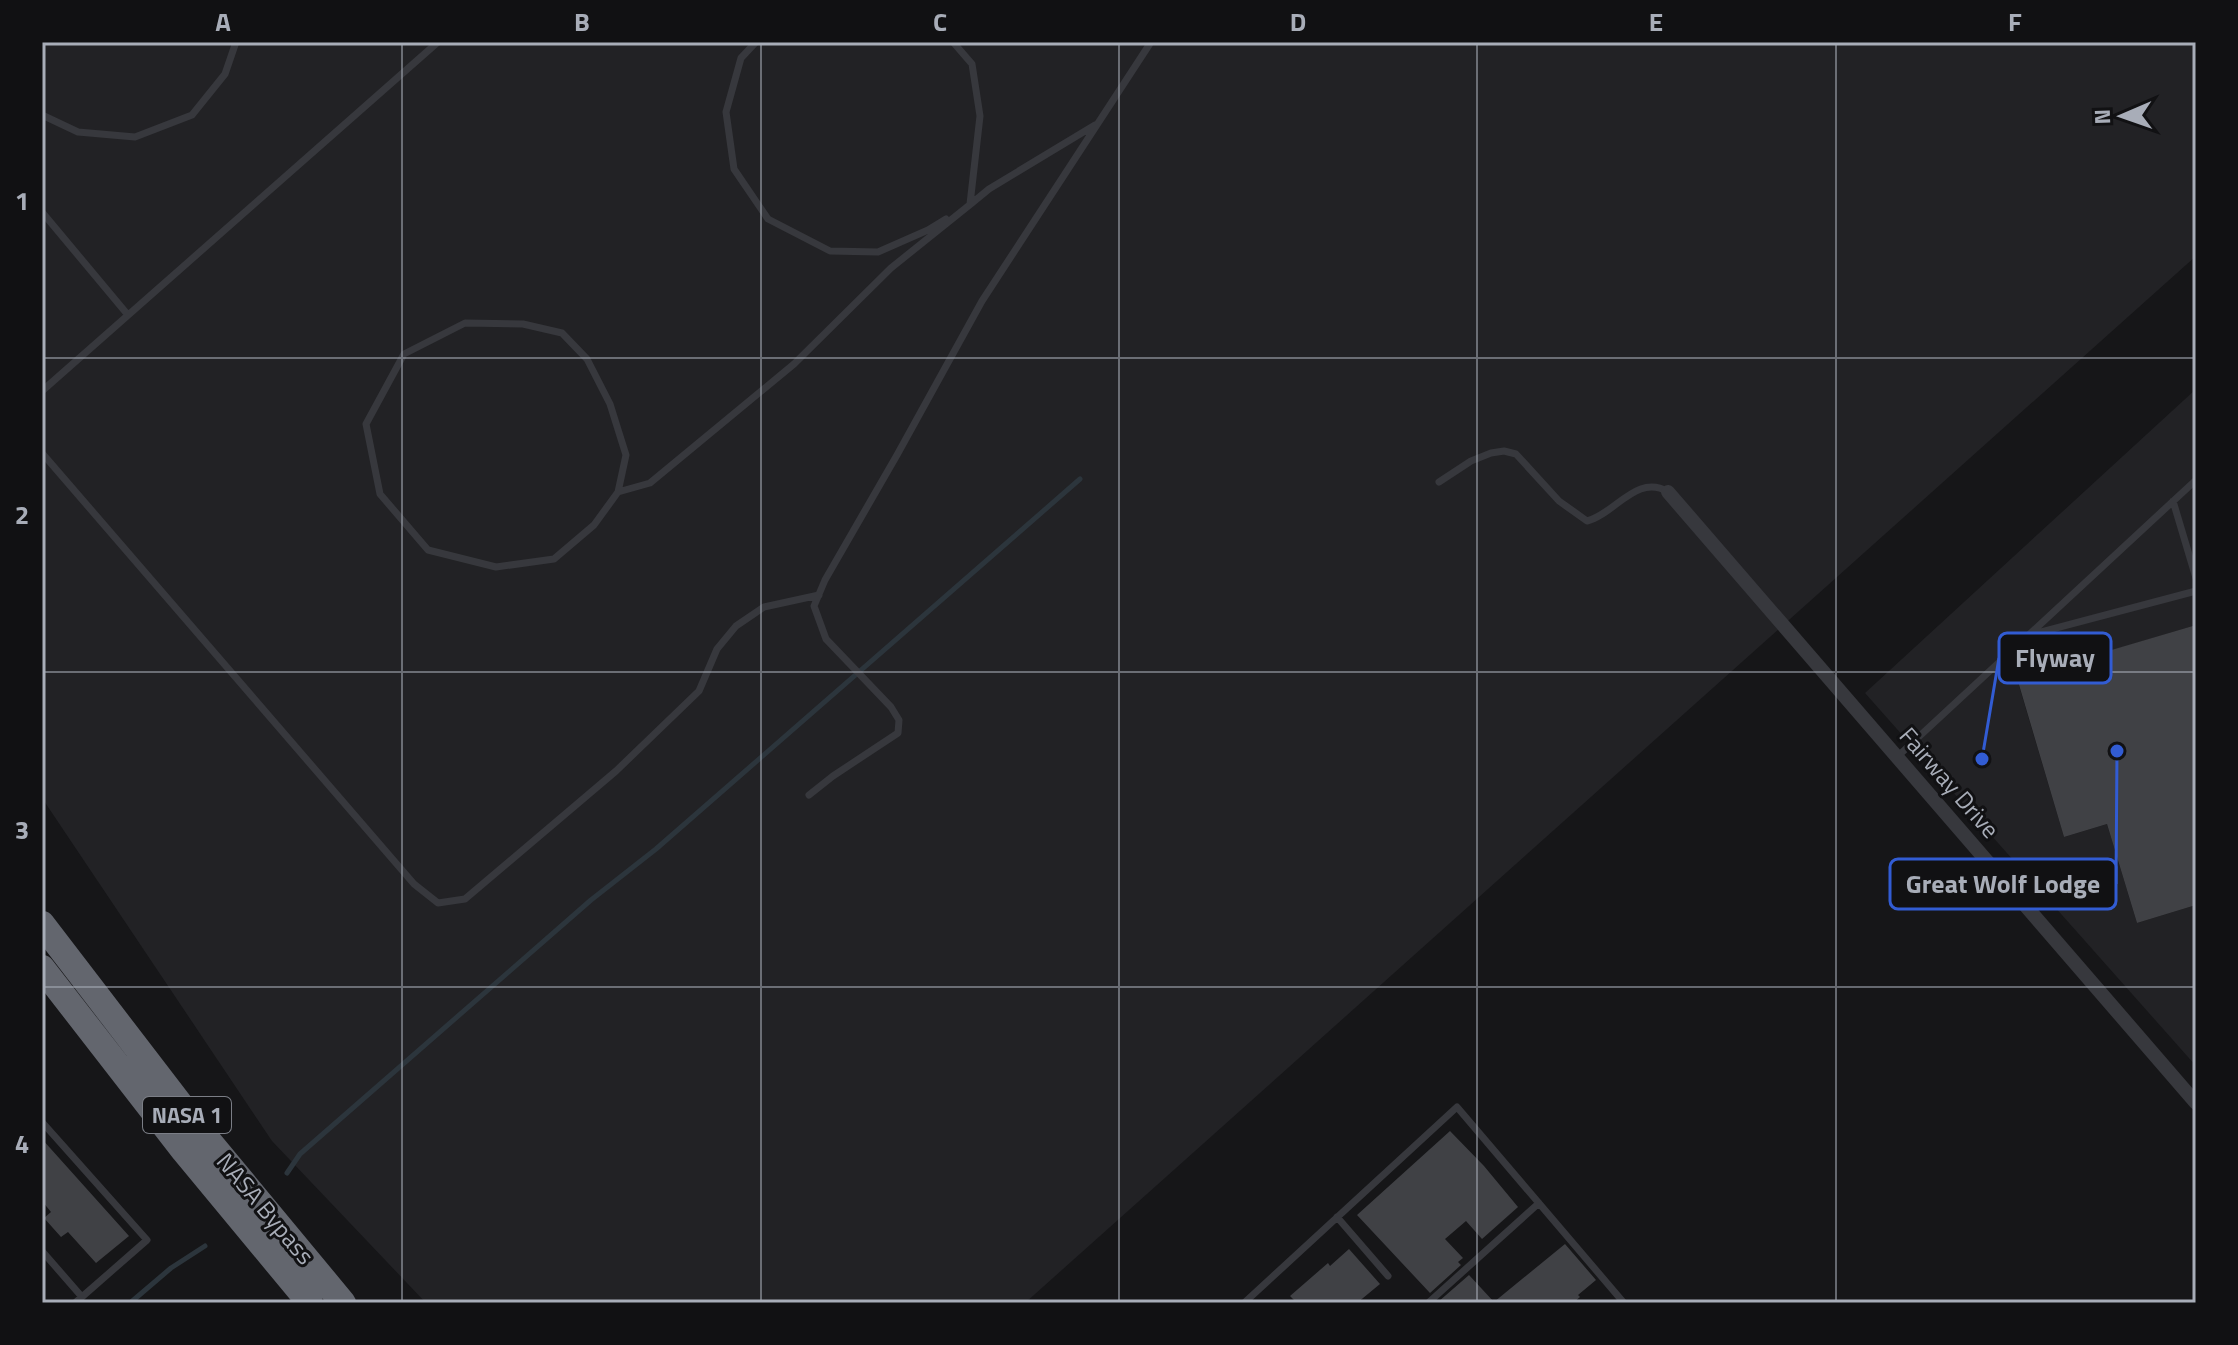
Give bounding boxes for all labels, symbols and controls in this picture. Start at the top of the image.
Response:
text: A [215,2,231,41]
text: B [574,2,590,41]
text: C [933,2,947,41]
text: D [1290,2,1306,41]
text: E [1649,2,1663,41]
text: F [2008,2,2022,41]
north arrow [2082,76,2162,156]
text: N [2085,108,2119,125]
text: 1 [15,181,29,220]
text: 2 [15,495,29,534]
callout: Flyway [1999,633,2111,683]
text: Flyway [2015,638,2095,677]
street label: Fairway Drive [1891,719,2008,846]
text: 3 [15,810,29,849]
callout: Great Wolf Lodge [1890,859,2116,909]
text: Great Wolf Lodge [1906,864,2100,903]
road number: NASA 1 [143,1097,231,1133]
text: 4 [15,1124,29,1163]
street label: NASA Bypass [208,1145,323,1272]

